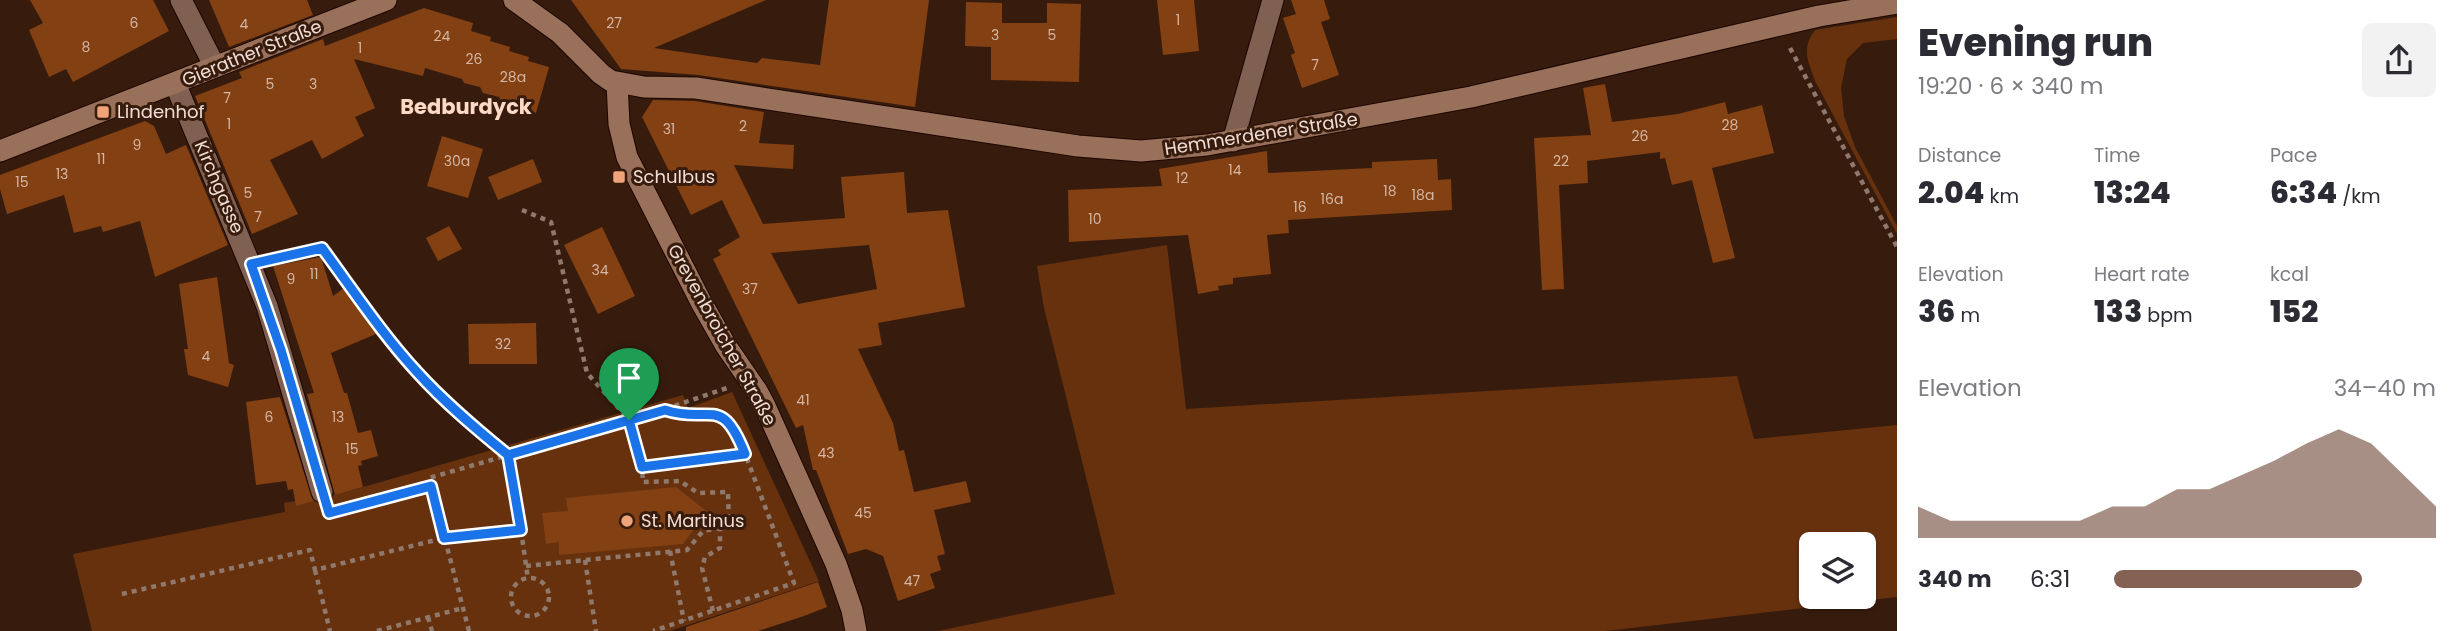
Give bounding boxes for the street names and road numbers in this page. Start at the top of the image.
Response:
street label: Gierather Straße [178,13,325,92]
street label: Hemmerdener Straße [1162,106,1359,161]
street label: Kirchgasse [189,137,250,237]
street label: Grevenbroicher Straße [662,239,783,430]

